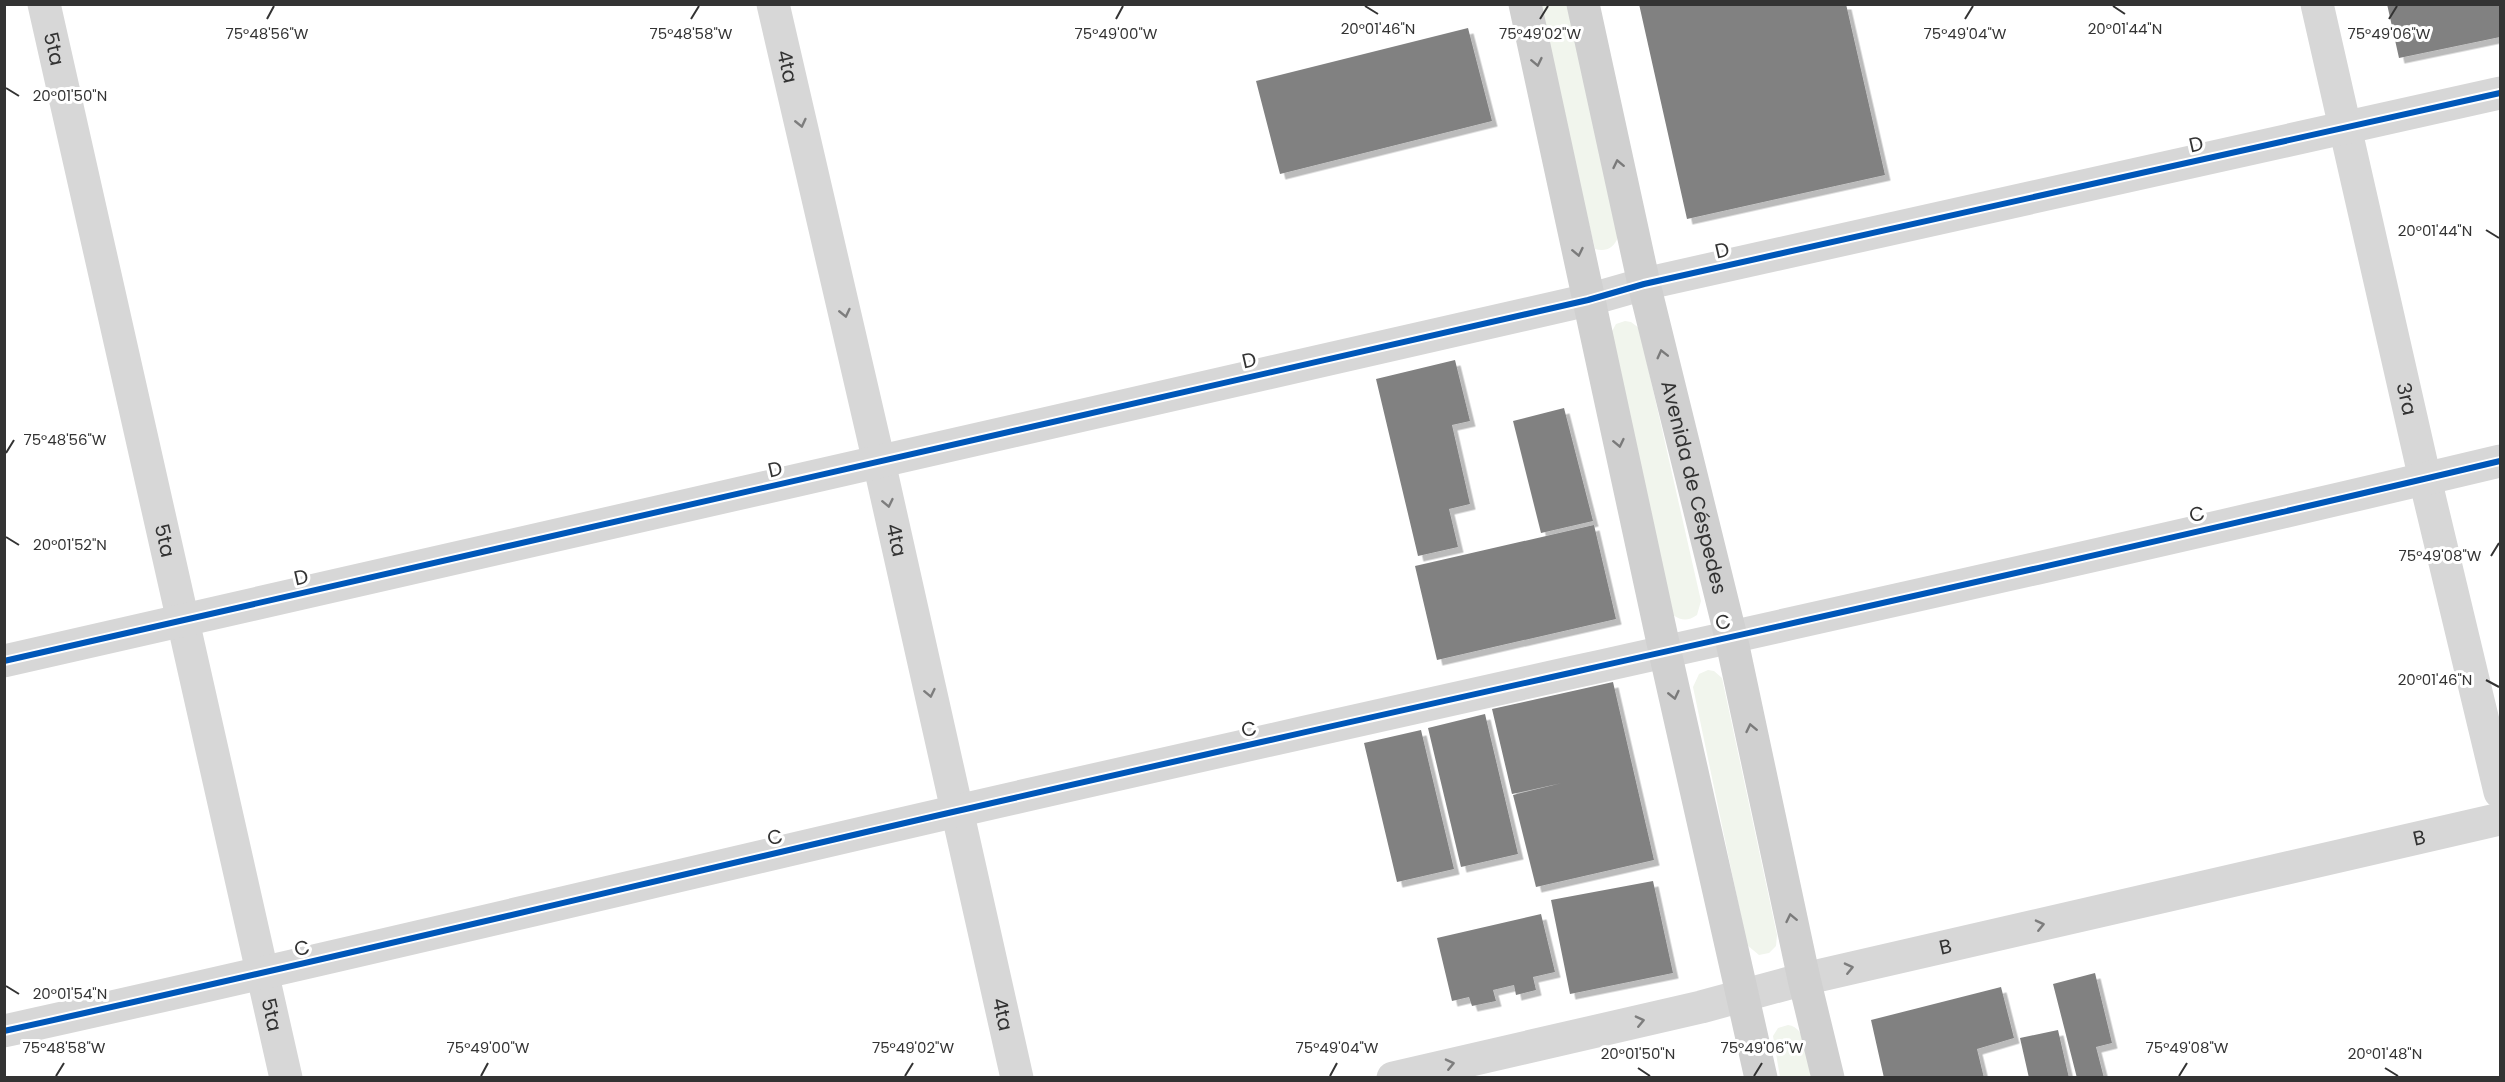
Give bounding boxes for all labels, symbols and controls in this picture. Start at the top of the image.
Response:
text: 20°01'46"N [1341,18,1415,39]
text: 20°01'44"N [2088,18,2162,39]
text: 75°48'56"W [225,23,309,44]
text: 75°48'58"W [650,23,733,44]
text: 75°49'00"W [1075,23,1158,44]
text: 75°49'02"W [1499,23,1581,44]
text: 75°49'04"W [1924,23,2007,44]
text: 75°49'06"W [2348,23,2431,44]
street label: 5ta [37,30,71,68]
street label: 4ta [770,47,805,86]
one-way arrow [1530,56,1543,66]
text: 20°01'50"N [33,85,107,106]
one-way arrow [793,118,806,128]
street label: D [2186,129,2206,159]
one-way arrow [1612,159,1625,169]
text: 20°01'44"N [2398,220,2472,241]
street label: D [1712,235,1732,265]
one-way arrow [1571,247,1584,257]
one-way arrow [837,308,850,318]
street label: D [1239,345,1259,375]
one-way arrow [1656,349,1669,359]
street label: Avenida de Céspedes [1654,378,1734,597]
street label: 3ra [2390,380,2424,418]
text: 75°48'56"W [23,429,107,450]
one-way arrow [1612,438,1625,448]
street label: D [765,454,785,484]
one-way arrow [881,498,894,508]
street label: C [2186,499,2208,529]
street label: 5ta [148,521,182,560]
street label: 4ta [879,521,914,559]
text: 20°01'52"N [33,534,107,555]
text: 75°49'08"W [2399,545,2482,566]
street label: D [291,562,311,592]
street label: C [1712,607,1734,637]
text: 20°01'46"N [2398,669,2472,690]
one-way arrow [923,688,936,698]
one-way arrow [1667,690,1680,700]
street label: C [1238,714,1260,744]
one-way arrow [1745,723,1758,733]
street label: C [764,822,786,852]
street label: B [2410,823,2428,853]
one-way arrow [1785,914,1798,924]
one-way arrow [2034,919,2044,932]
street label: B [1936,931,1955,961]
street label: C [291,933,313,963]
one-way arrow [1844,963,1854,976]
text: 20°01'54"N [33,983,107,1004]
street label: 5ta [254,995,289,1034]
street label: 4ta [985,995,1020,1034]
one-way arrow [1635,1015,1645,1028]
text: 75°48'58"W [23,1037,106,1058]
text: 75°49'00"W [447,1037,530,1058]
text: 75°49'02"W [872,1037,954,1058]
text: 75°49'04"W [1296,1037,1379,1058]
text: 75°49'06"W [1721,1037,1804,1058]
text: 75°49'08"W [2146,1037,2229,1058]
text: 20°01'50"N [1601,1043,1675,1064]
text: 20°01'48"N [2348,1043,2422,1064]
one-way arrow [1445,1059,1455,1072]

